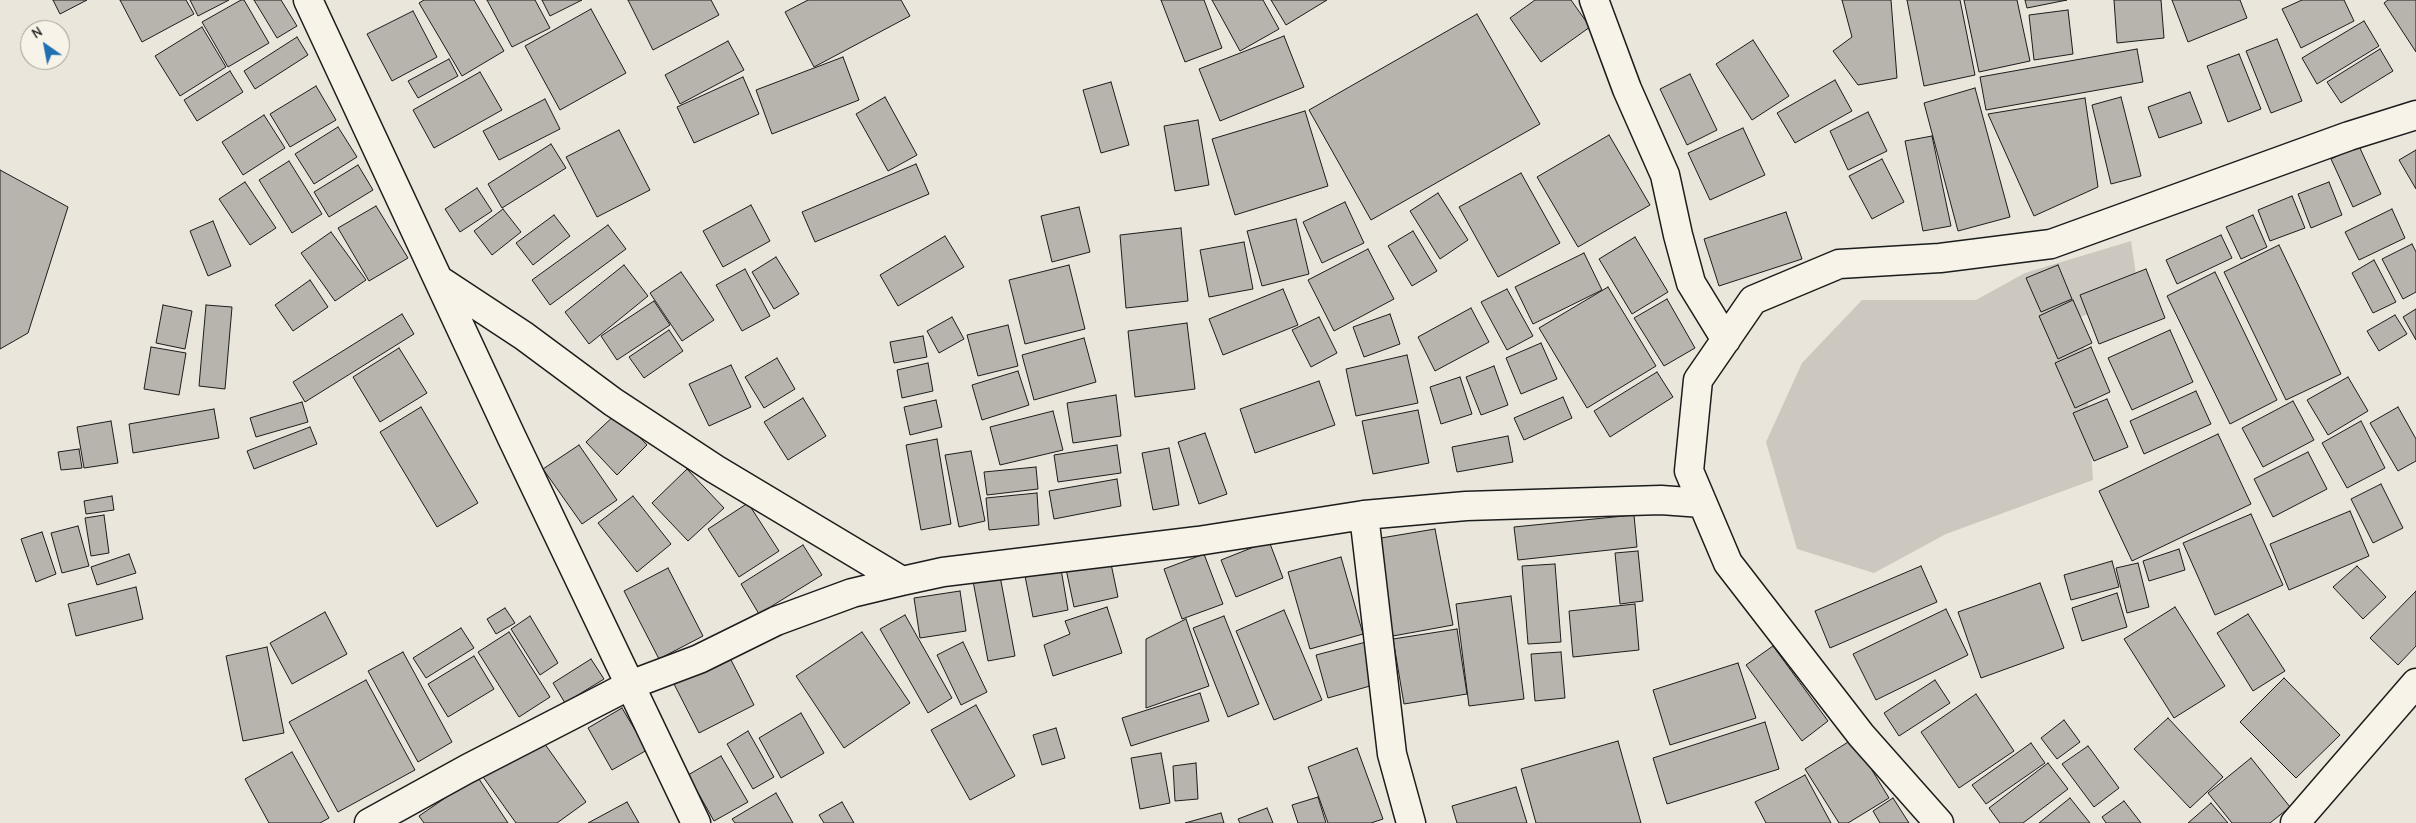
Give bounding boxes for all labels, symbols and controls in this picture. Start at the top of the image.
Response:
north arrow [20,20,70,70]
text: N [29,23,46,42]

